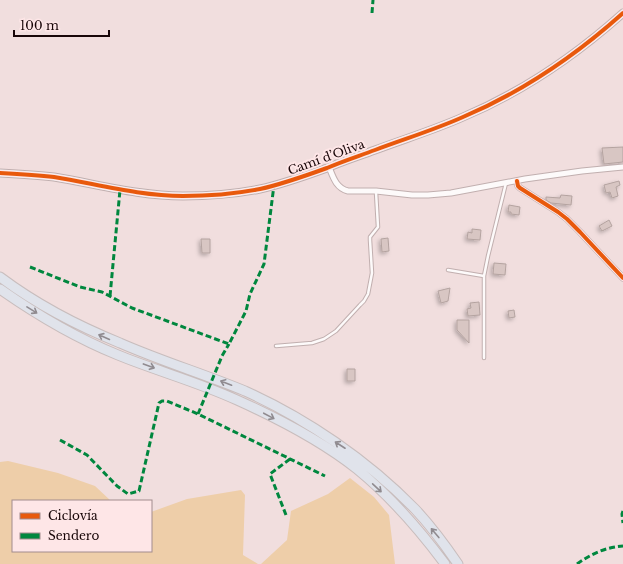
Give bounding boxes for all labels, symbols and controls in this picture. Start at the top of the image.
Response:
scale bar [14,12,109,38]
text: 100 m [20,18,59,33]
street label: Camí d’Oliva [286,136,367,178]
one-way arrow [26,307,38,315]
one-way arrow [99,333,111,340]
one-way arrow [143,363,155,371]
one-way arrow [220,379,232,387]
one-way arrow [263,412,275,420]
one-way arrow [335,441,346,449]
one-way arrow [372,483,382,493]
legend [12,500,152,552]
text: Ciclovía [48,508,98,523]
one-way arrow [430,527,439,538]
text: Sendero [48,528,99,543]

